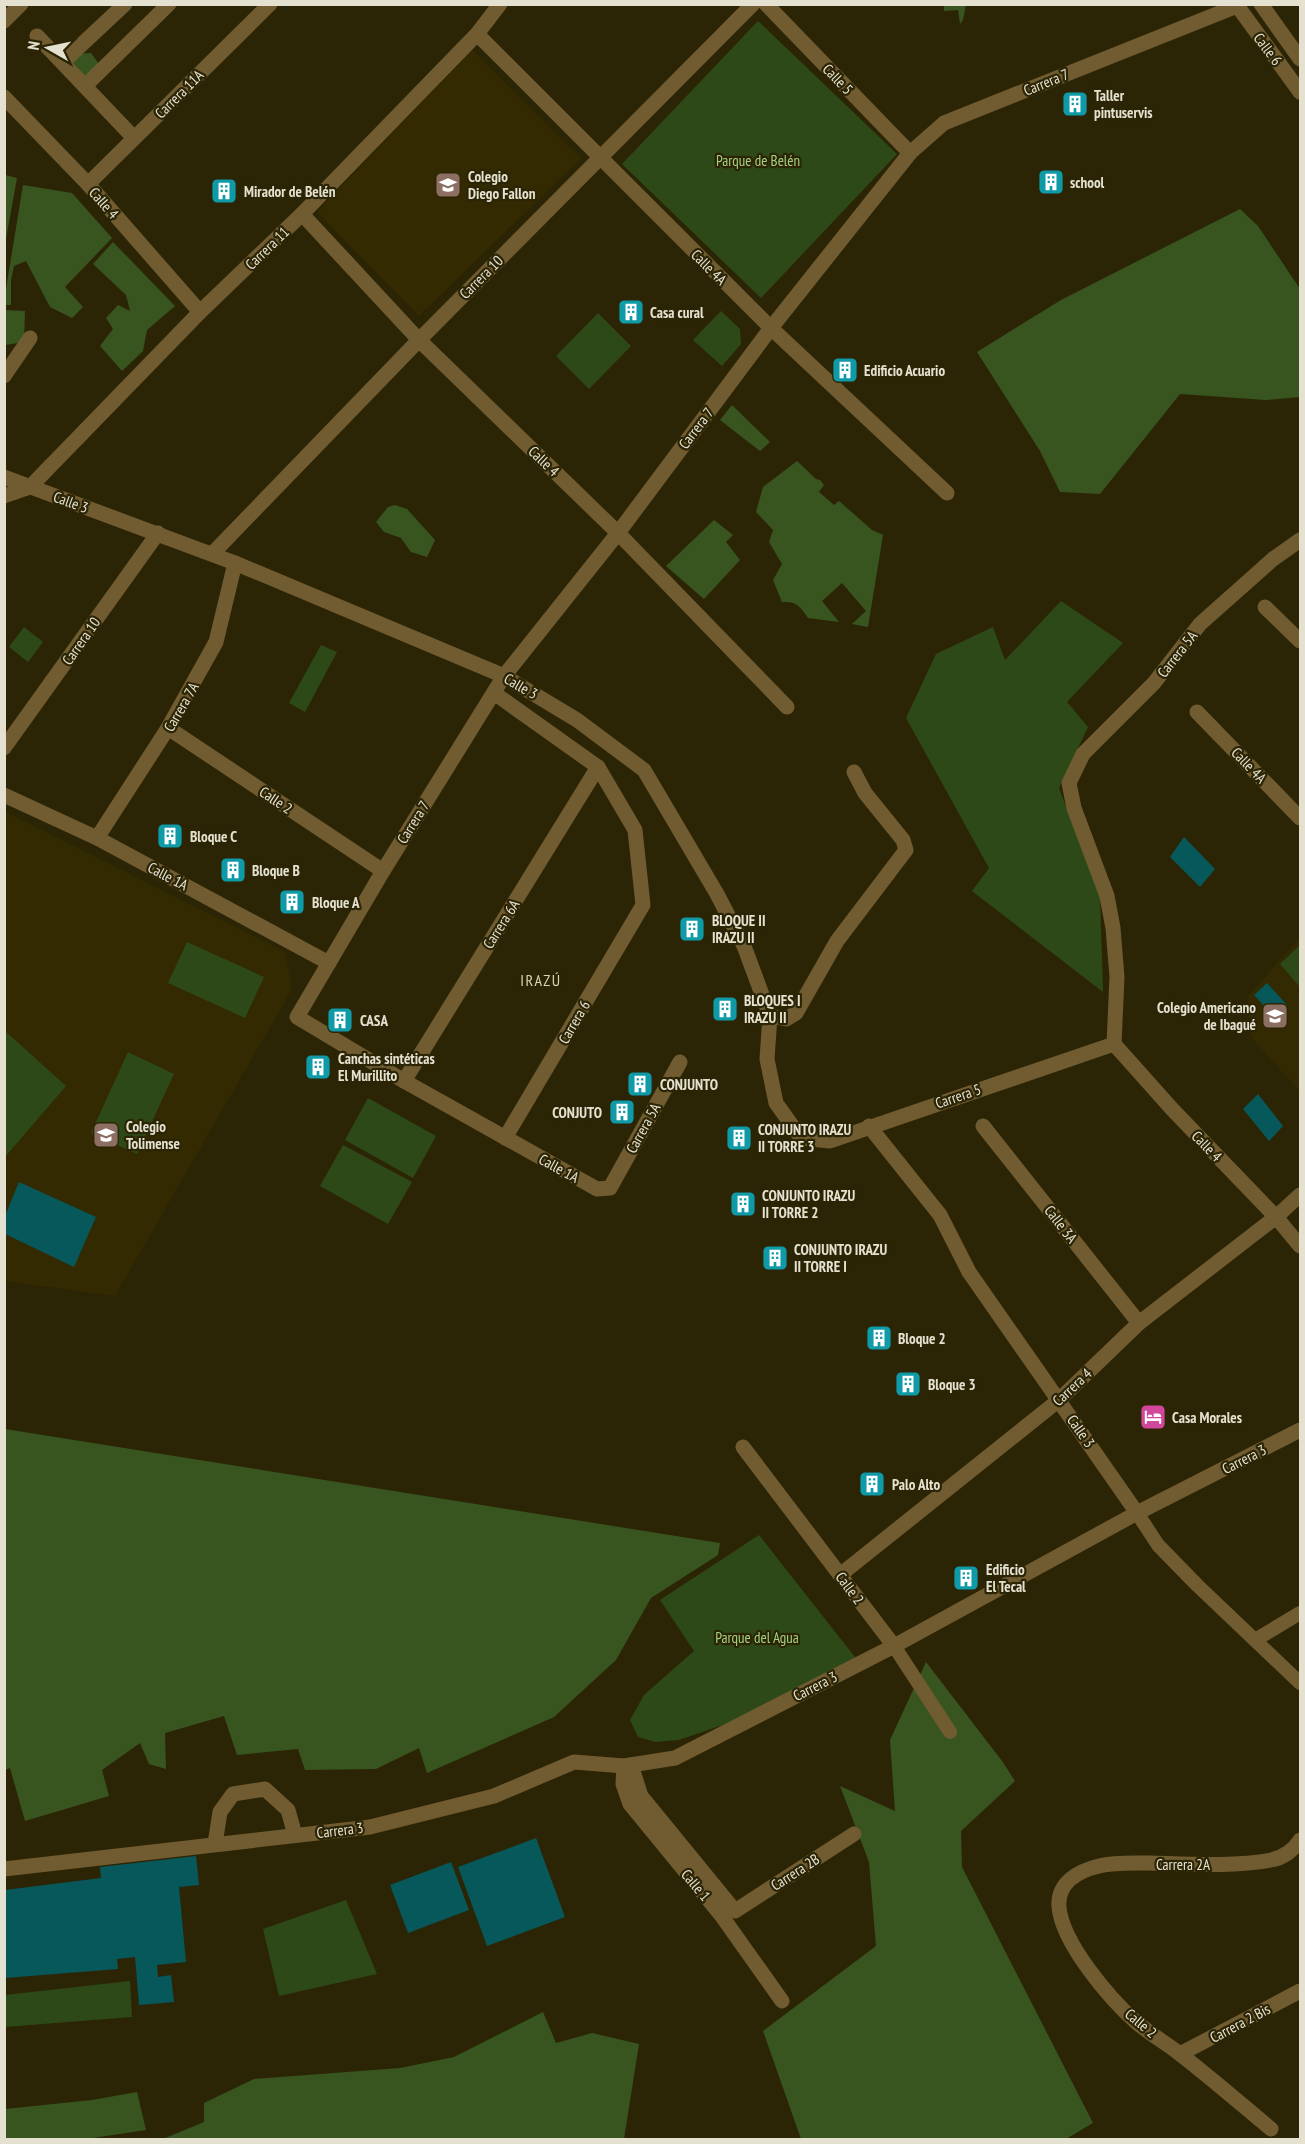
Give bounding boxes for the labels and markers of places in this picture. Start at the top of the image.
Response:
place label: Taller pintuservis [1094,86,1153,122]
building icon: Taller pintuservis [1060,89,1090,119]
place label: Colegio Diego Fallon [468,167,536,203]
building icon: school [1036,167,1066,197]
school or university icon: Colegio Diego Fallon [433,170,463,200]
place label: school [1070,173,1105,192]
building icon: Mirador de Belén [209,176,239,206]
place label: Mirador de Belén [244,182,336,201]
building icon: Casa cural [616,297,646,327]
place label: Casa cural [650,303,704,322]
building icon: Edificio Acuario [830,355,860,385]
place label: Edificio Acuario [864,361,945,380]
building icon: Bloque C [155,821,185,851]
place label: Bloque C [190,827,237,846]
building icon: Bloque B [218,855,248,885]
place label: Bloque B [252,861,300,880]
building icon: Bloque A [277,887,307,917]
place label: Bloque A [312,893,360,912]
place label: BLOQUE II IRAZU II [712,911,766,947]
building icon: BLOQUE II IRAZU II [677,914,707,944]
place label: BLOQUES I IRAZU II [744,991,801,1027]
building icon: BLOQUES I IRAZU II [710,994,740,1024]
place label: Colegio Americano de Ibagué [1157,998,1256,1034]
school or university icon: Colegio Americano de Ibagué [1260,1001,1290,1031]
building icon: CASA [325,1005,355,1035]
place label: CASA [360,1011,388,1030]
place label: Canchas sintéticas El Murillito [338,1049,435,1085]
building icon: Canchas sintéticas El Murillito [303,1052,333,1082]
building icon: CONJUNTO [625,1069,655,1099]
place label: CONJUNTO [660,1075,718,1094]
building icon: CONJUTO [607,1097,637,1127]
place label: CONJUTO [552,1103,602,1122]
place label: Colegio Tolimense [126,1117,180,1153]
school or university icon: Colegio Tolimense [91,1120,121,1150]
place label: CONJUNTO IRAZU II TORRE 3 [758,1120,851,1156]
building icon: CONJUNTO IRAZU II TORRE 3 [724,1123,754,1153]
place label: CONJUNTO IRAZU II TORRE 2 [762,1186,855,1222]
building icon: CONJUNTO IRAZU II TORRE 2 [728,1189,758,1219]
place label: CONJUNTO IRAZU II TORRE I [794,1240,887,1276]
building icon: CONJUNTO IRAZU II TORRE I [760,1243,790,1273]
building icon: Bloque 2 [864,1323,894,1353]
place label: Bloque 2 [898,1329,946,1348]
building icon: Bloque 3 [893,1369,923,1399]
place label: Bloque 3 [928,1375,976,1394]
hotel icon: Casa Morales [1138,1402,1168,1432]
place label: Casa Morales [1172,1408,1242,1427]
building icon: Palo Alto [857,1469,887,1499]
place label: Palo Alto [892,1475,940,1494]
place label: Edificio El Tecal [986,1560,1026,1596]
building icon: Edificio El Tecal [951,1563,981,1593]

